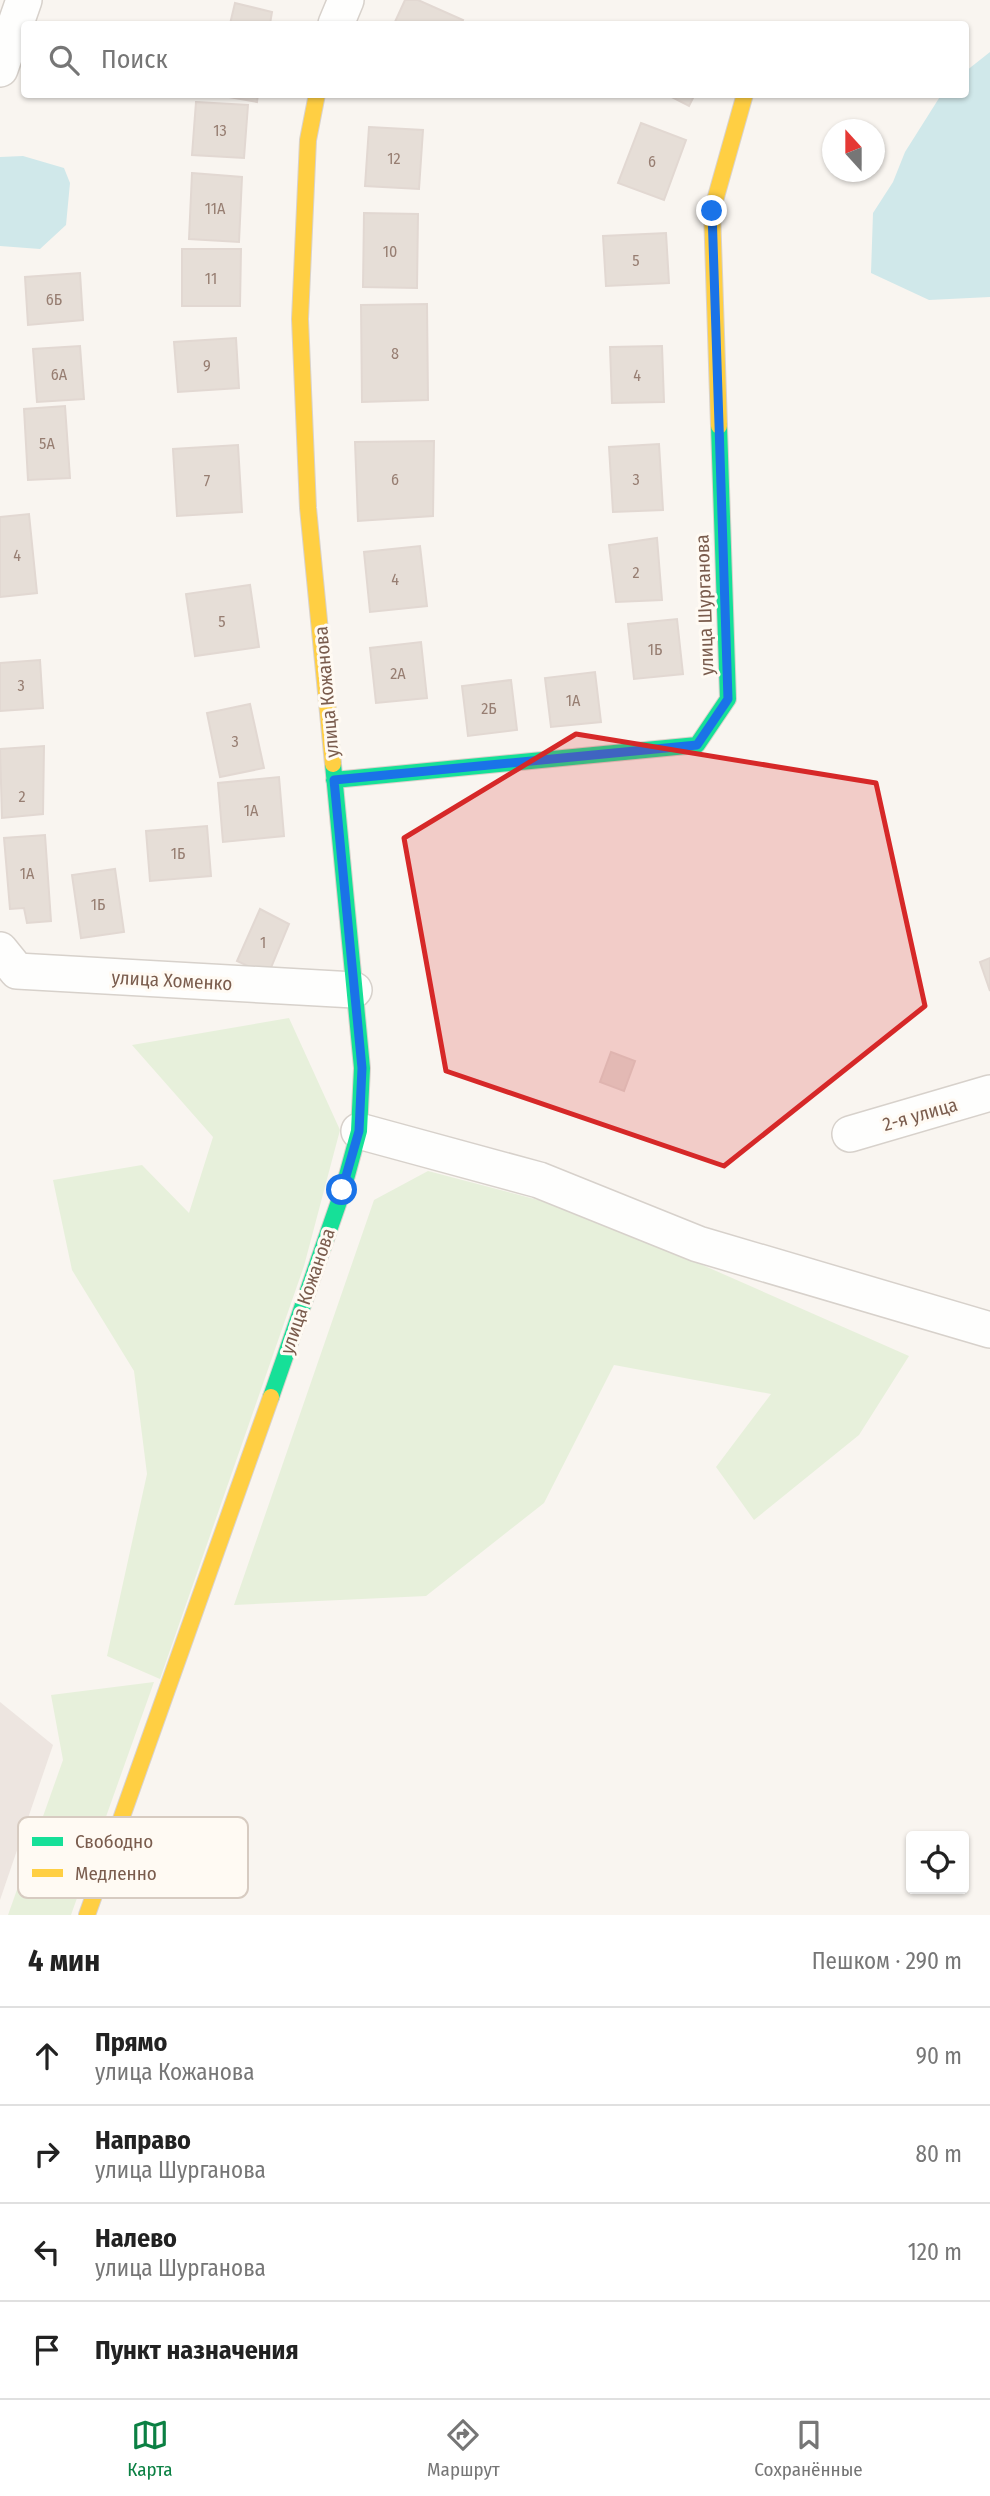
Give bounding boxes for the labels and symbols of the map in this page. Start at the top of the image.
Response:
north arrow [822,119,885,182]
house number: 13 [213,121,227,140]
house number: 12 [387,149,401,168]
house number: 6 [648,152,656,171]
route end [696,195,727,226]
house number: 11А [205,199,226,218]
house number: 10 [383,242,397,261]
house number: 5 [632,251,640,270]
house number: 11 [205,269,217,288]
house number: 6Б [46,290,62,309]
house number: 8 [391,344,399,363]
house number: 9 [203,356,211,375]
house number: 6А [51,365,68,384]
house number: 4 [633,366,641,385]
house number: 5А [39,434,55,453]
house number: 6 [391,470,399,489]
house number: 3 [632,470,640,489]
house number: 7 [204,471,211,490]
street label: улица Шурганова [691,534,718,676]
house number: 4 [13,546,21,565]
house number: 2 [632,563,640,582]
house number: 4 [391,570,399,589]
house number: 5 [218,612,226,631]
street label: улица Кожанова [309,625,344,759]
house number: 1Б [648,640,662,659]
house number: 2А [390,664,406,683]
house number: 3 [17,676,25,695]
house number: 1А [566,691,581,710]
house number: 2Б [481,699,497,718]
house number: 3 [231,732,239,751]
house number: 2 [18,787,26,806]
house number: 1А [244,801,259,820]
house number: 1Б [171,844,185,863]
house number: 1А [20,864,35,883]
house number: 1Б [91,895,105,914]
house number: 1 [260,933,266,952]
street label: улица Хоменко [111,966,233,995]
street label: 2-я улица [880,1093,960,1136]
route start [326,1174,357,1205]
street label: улица Кожанова [275,1225,340,1357]
legend [18,1817,248,1898]
text: Свободно [75,1830,153,1853]
text: Медленно [75,1862,157,1885]

